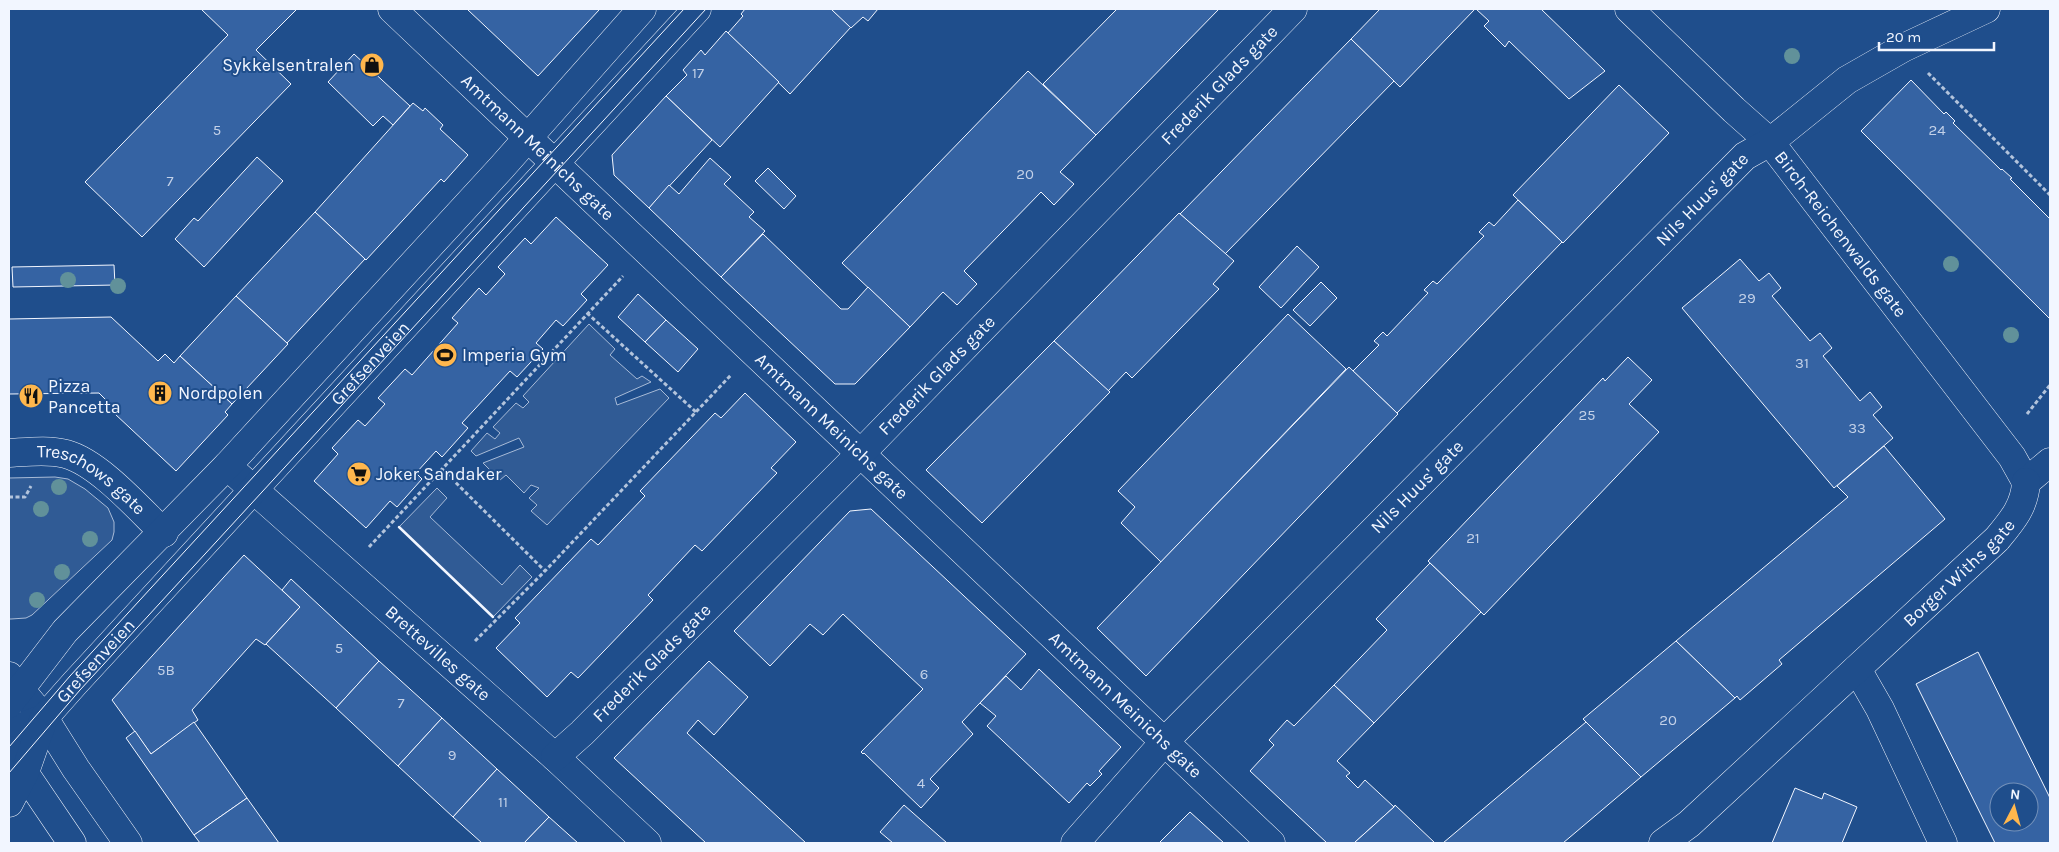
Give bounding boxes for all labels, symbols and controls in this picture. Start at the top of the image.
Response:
street label: Frederik Glads gate [1156,20,1282,149]
scale bar [1879,20,1994,52]
text: 20 m [1886,28,1921,46]
shop icon: Sykkelsentralen [359,52,385,78]
place label: Sykkelsentralen [222,54,354,76]
house number: 17 [692,64,704,82]
street label: Amtmann Meinichs gate [457,70,619,225]
house number: 5 [213,121,221,139]
house number: 24 [1928,121,1946,139]
street label: Birch-Reichenwalds gate [1770,147,1912,322]
street label: Nils Huus' gate [1651,148,1753,250]
house number: 20 [1016,165,1034,183]
house number: 7 [166,172,174,190]
house number: 29 [1738,289,1756,307]
street label: Frederik Glads gate [874,311,1000,440]
street label: Grefsenveien [326,317,414,410]
sports icon: Imperia Gym [432,342,458,368]
place label: Imperia Gym [462,344,567,366]
street label: Amtmann Meinichs gate [750,348,913,504]
house number: 31 [1795,354,1809,372]
place label: Pizza Pancetta [48,375,121,418]
building icon: Nordpolen [147,380,173,406]
place label: Nordpolen [178,382,263,404]
restaurant icon: Pizza Pancetta [18,383,44,409]
house number: 25 [1578,406,1596,424]
house number: 33 [1848,419,1866,437]
street label: Nils Huus' gate [1366,435,1468,538]
street label: Treschows gate [37,440,150,519]
supermarket icon: Joker Sandaker [346,461,372,487]
place label: Joker Sandaker [376,463,502,485]
street label: Borger Withs gate [1898,515,2020,631]
house number: 21 [1466,529,1480,547]
street label: Frederik Glads gate [588,599,716,727]
street label: Brettevilles gate [381,601,495,706]
street label: Grefsenveien [51,614,140,708]
street label: Amtmann Meinichs gate [1044,627,1207,783]
house number: 5 [335,639,343,657]
house number: 5B [157,661,175,679]
house number: 6 [920,665,928,683]
house number: 7 [397,694,405,712]
house number: 20 [1659,711,1677,729]
house number: 9 [448,746,456,764]
house number: 4 [917,774,926,792]
north arrow [1989,782,2039,832]
text: N [2009,786,2021,804]
house number: 11 [498,793,508,811]

